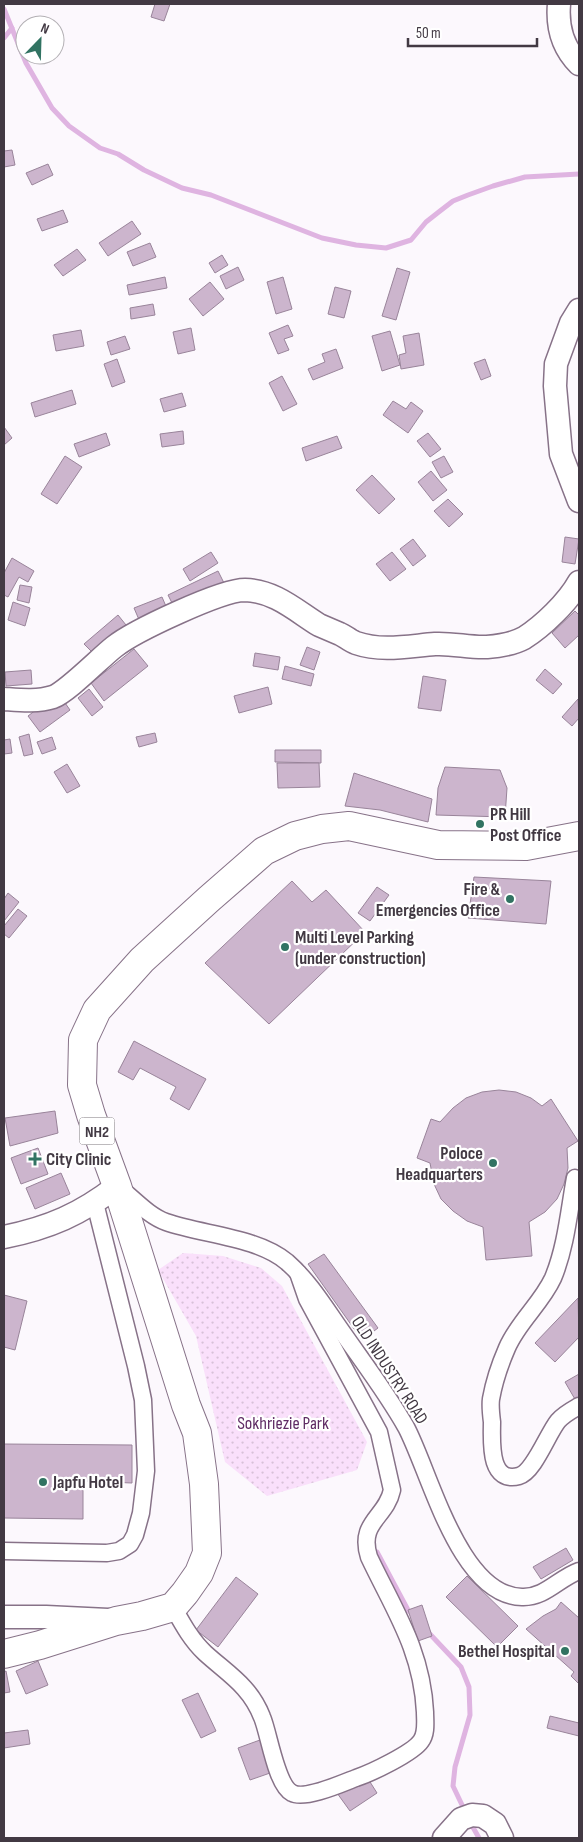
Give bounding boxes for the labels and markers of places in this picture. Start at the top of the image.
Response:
place label: PR Hill Post Office [490,804,561,846]
marker: PR Hill Post Office [474,818,486,830]
place label: Fire & Emergencies Office [376,879,500,921]
marker: Fire & Emergencies Office [504,893,516,905]
place label: Multi Level Parking (under construction) [295,927,426,969]
marker: Multi Level Parking (under construction) [279,941,291,953]
place label: Poloce Headquarters [396,1143,483,1185]
place label: City Clinic [46,1149,111,1170]
marker: City Clinic [28,1152,42,1166]
marker: Poloce Headquarters [487,1157,499,1169]
place label: Japfu Hotel [52,1472,123,1493]
marker: Japfu Hotel [37,1476,49,1488]
place label: Bethel Hospital [458,1641,555,1662]
marker: Bethel Hospital [559,1645,571,1657]

